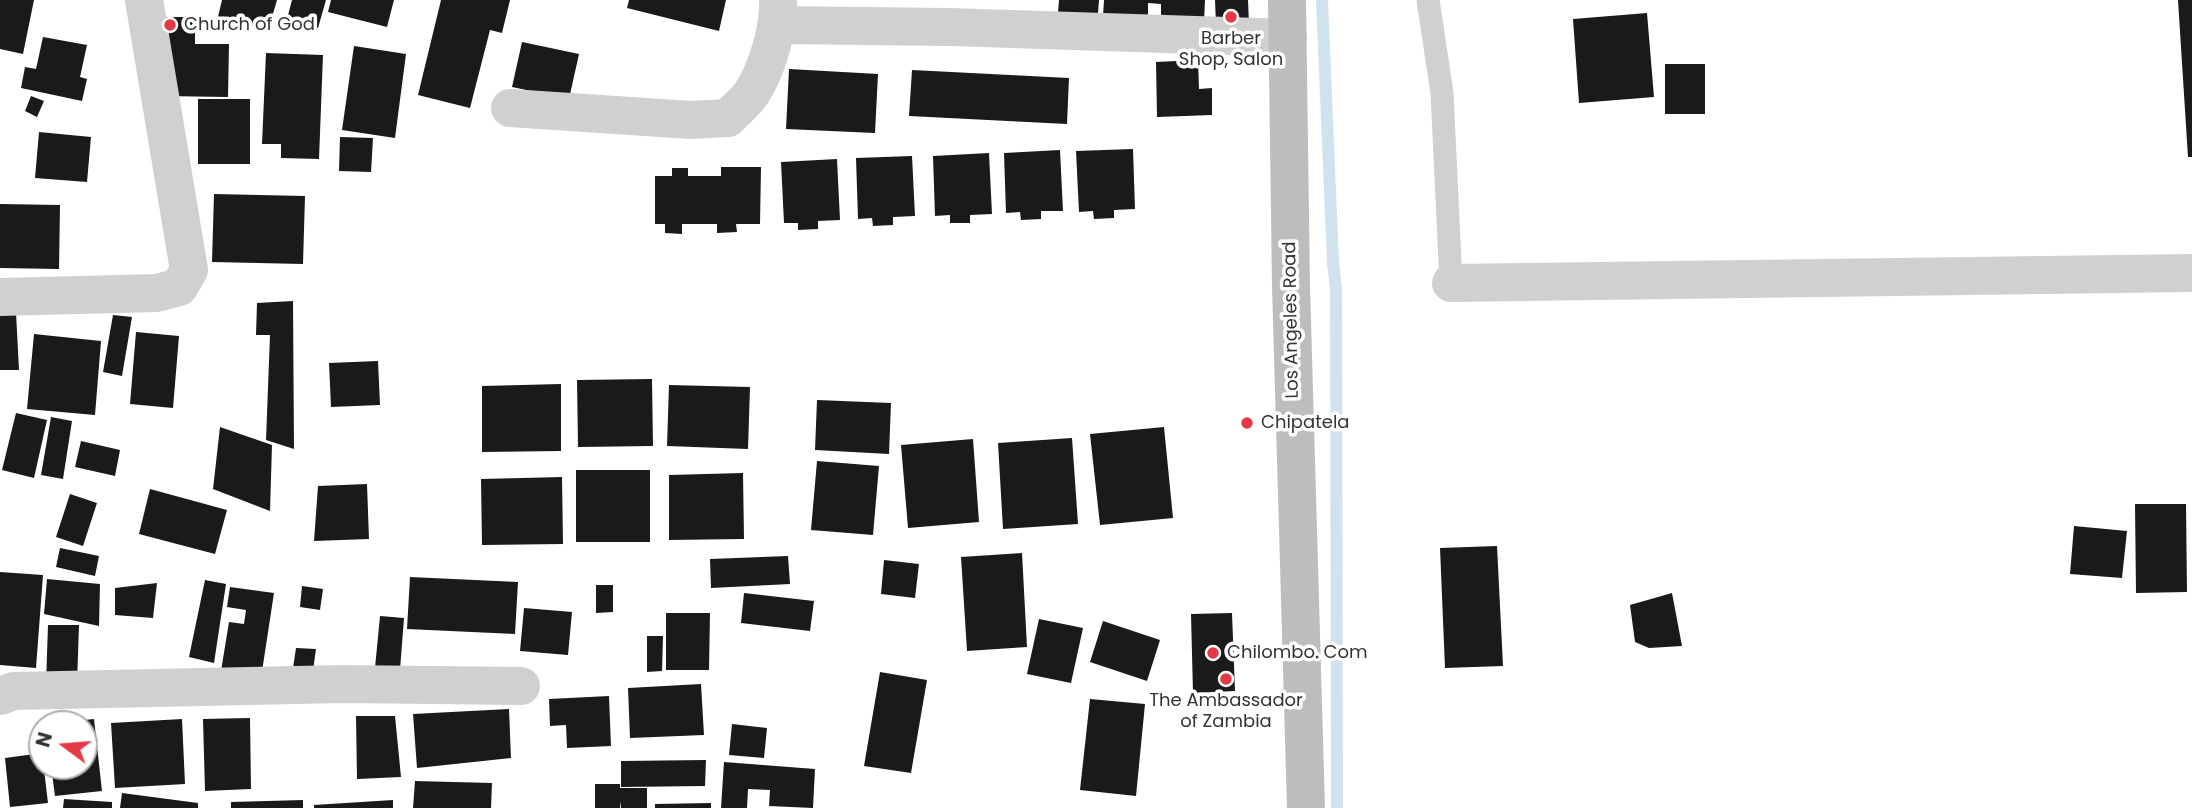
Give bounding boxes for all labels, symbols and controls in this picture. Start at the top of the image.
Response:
marker: Barber Shop, Salon [1223,9,1239,25]
place label: Church of God [184,14,315,36]
marker: Church of God [162,17,178,33]
place label: Barber Shop, Salon [1179,28,1283,70]
street label: Los Angeles Road [1280,241,1304,399]
place label: Chipatela [1261,412,1349,434]
marker: Chipatela [1239,415,1255,431]
place label: Chilombo. Com [1227,642,1368,664]
marker: Chilombo. Com [1205,645,1221,661]
marker: The Ambassador of Zambia [1218,671,1234,687]
place label: The Ambassador of Zambia [1149,690,1303,732]
north arrow [28,710,98,780]
text: N [29,729,59,750]

